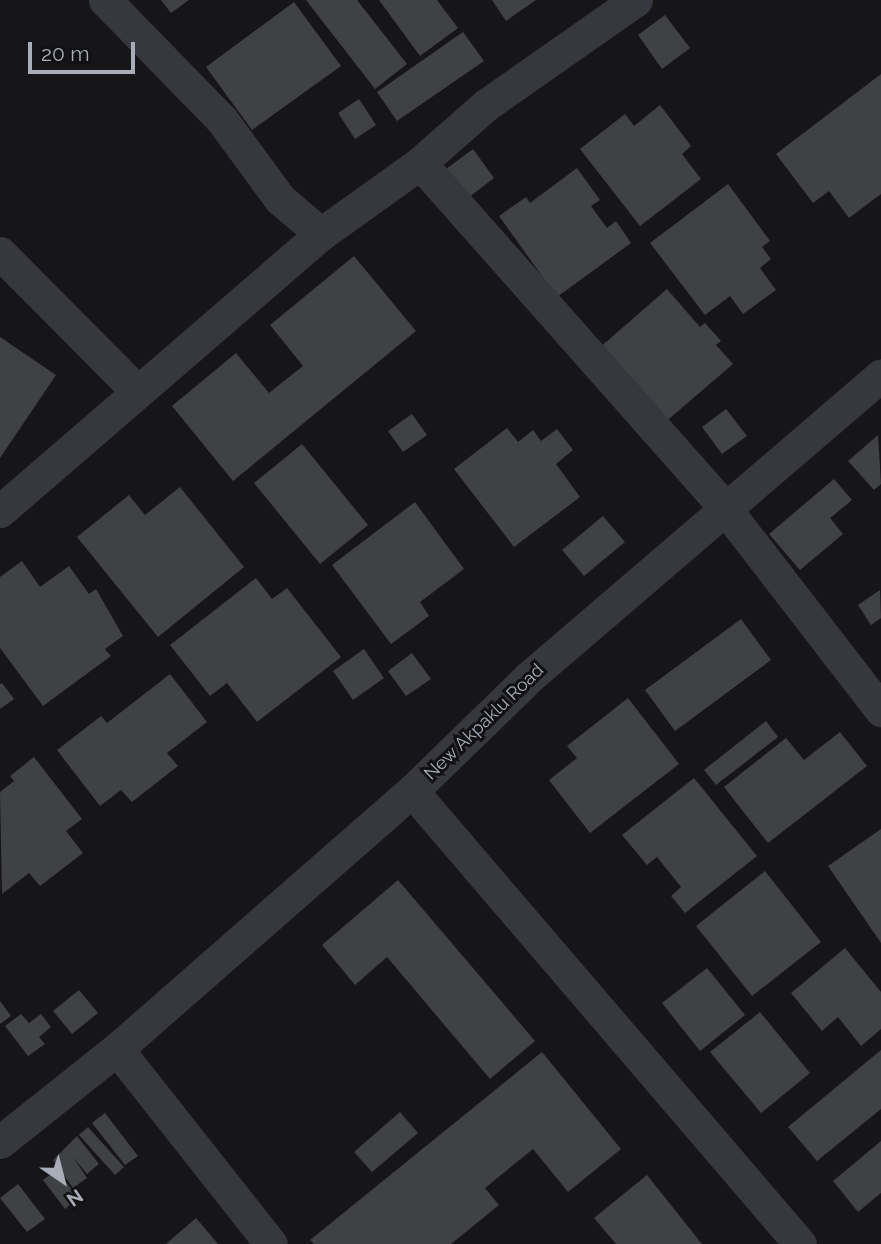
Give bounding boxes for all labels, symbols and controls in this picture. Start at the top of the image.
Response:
scale bar [32,28,138,72]
text: 20 m [41,41,89,66]
street label: New Akpaklu Road [419,659,549,785]
north arrow [28,1146,98,1216]
text: N [63,1185,87,1211]

